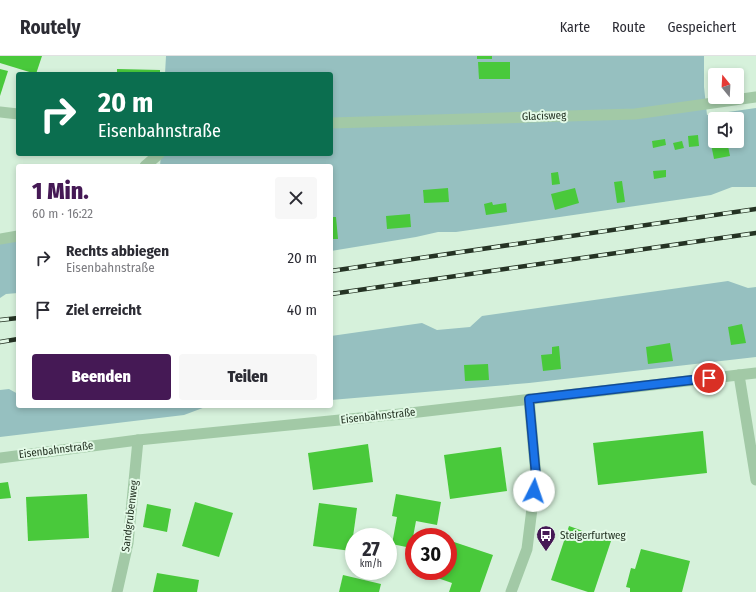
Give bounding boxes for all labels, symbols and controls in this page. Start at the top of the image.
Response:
text: Routely [20,16,80,39]
text: Karte [560,19,590,36]
text: Route [612,19,645,36]
text: Gespeichert [667,19,736,36]
north arrow [708,68,744,104]
map controls [708,68,744,148]
text: 20 m [98,86,153,119]
icon: right [32,88,84,140]
street label: Glacisweg [522,109,567,123]
button: sound [708,112,744,148]
text: Eisenbahnstraße [98,120,221,142]
text: 1 Min. [32,177,89,205]
button: close [275,177,317,219]
text: 60 m · 16:22 [32,206,93,221]
text: Rechts abbiegen [66,242,169,260]
icon: right [32,247,54,269]
text: 20 m [288,249,317,267]
text: Eisenbahnstraße [66,260,155,275]
icon: arrive [32,299,54,321]
text: Ziel erreicht [66,301,141,319]
text: 40 m [287,301,317,319]
button: Beenden [32,354,171,400]
button: Teilen [179,354,317,400]
pin [692,361,726,395]
icon: arrive [698,367,720,389]
street label: Eisenbahnstraße [340,406,416,426]
street label: Eisenbahnstraße [18,439,94,461]
position arrow [513,470,555,512]
street label: Sandgrubenweg [119,479,141,553]
bus stop icon: Steigerfurtweg [535,524,557,552]
speed limit sign: 30 [405,528,457,580]
place label: Steigerfurtweg [560,529,627,542]
text: 27 [362,537,380,561]
text: km/h [360,558,382,570]

